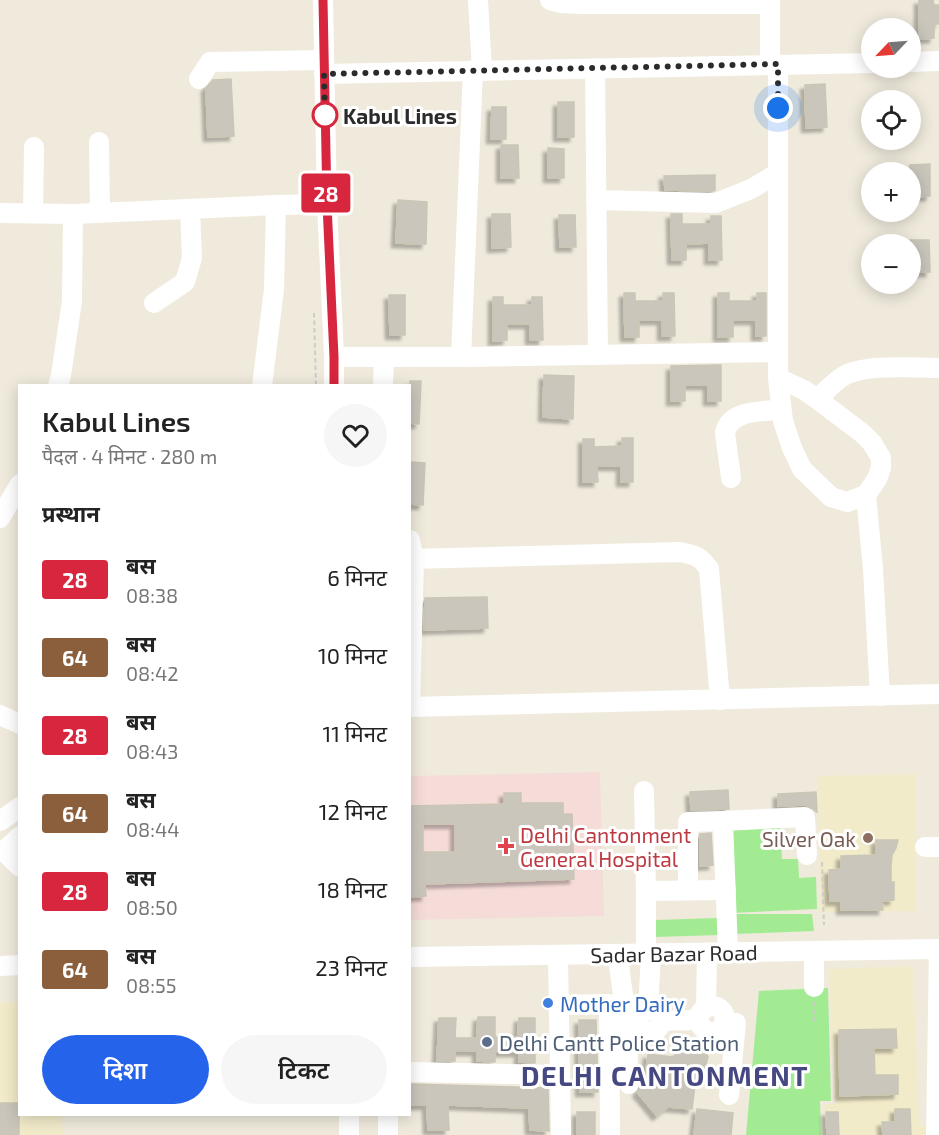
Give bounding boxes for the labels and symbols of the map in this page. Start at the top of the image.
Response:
north arrow [861,18,921,78]
your location [763,93,793,123]
marker: Kabul Lines [312,102,338,128]
place label: Kabul Lines [343,103,457,128]
line badge: 28 [299,174,353,212]
place label: Delhi Cantonment General Hospital [520,822,691,871]
place label: Silver Oak [762,826,856,851]
marker: Silver Oak [861,831,875,845]
marker: Delhi Cantonment General Hospital [497,837,515,855]
street label: Sadar Bazar Road [590,939,758,967]
place label: Mother Dairy [560,991,685,1016]
marker: Mother Dairy [541,996,555,1010]
place label: Delhi Cantt Police Station [499,1030,739,1055]
marker: Delhi Cantt Police Station [480,1035,494,1049]
district label: DELHI CANTONMENT [521,1059,809,1091]

